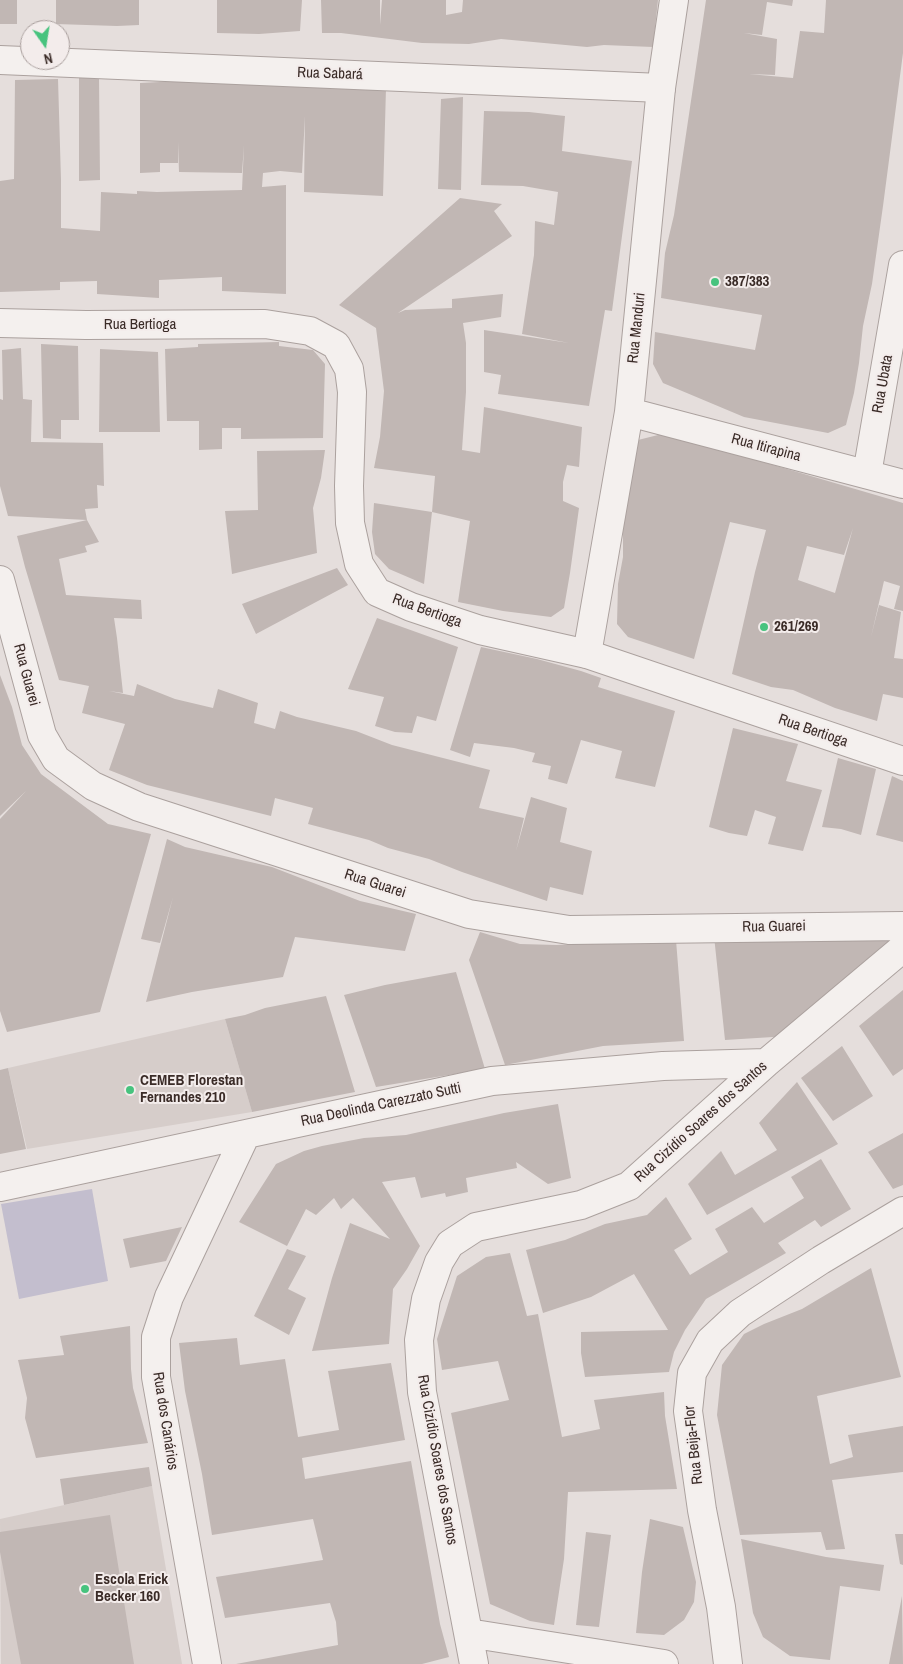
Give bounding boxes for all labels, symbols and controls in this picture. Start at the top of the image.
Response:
north arrow [20,20,70,70]
text: N [42,49,54,68]
street label: Rua Sabará [297,64,363,84]
place label: 387/383 [725,273,769,291]
marker: 387/383 [709,276,721,288]
street label: Rua Manduri [624,292,650,364]
street label: Rua Bertioga [104,316,176,334]
street label: Rua Ubata [869,353,897,415]
street label: Rua Itirapina [729,430,803,466]
street label: Rua Bertioga [390,590,464,632]
place label: 261/269 [774,618,818,636]
marker: 261/269 [758,621,770,633]
street label: Rua Guarei [9,642,43,708]
street label: Rua Bertioga [776,711,850,751]
street label: Rua Guarei [342,866,408,902]
street label: Rua Guarei [742,917,806,937]
street label: Rua Cizídio Soares dos Santos [631,1058,771,1186]
place label: CEMEB Florestan Fernandes 210 [140,1072,243,1107]
street label: Rua Deolinda Carezzato Sutti [299,1079,463,1131]
marker: CEMEB Florestan Fernandes 210 [124,1084,136,1096]
street label: Rua dos Canários [148,1371,182,1471]
street label: Rua Cizídio Soares dos Santos [413,1374,461,1546]
street label: Rua Beija-Flor [681,1405,707,1485]
place label: Escola Erick Becker 160 [95,1571,168,1606]
marker: Escola Erick Becker 160 [79,1583,91,1595]

